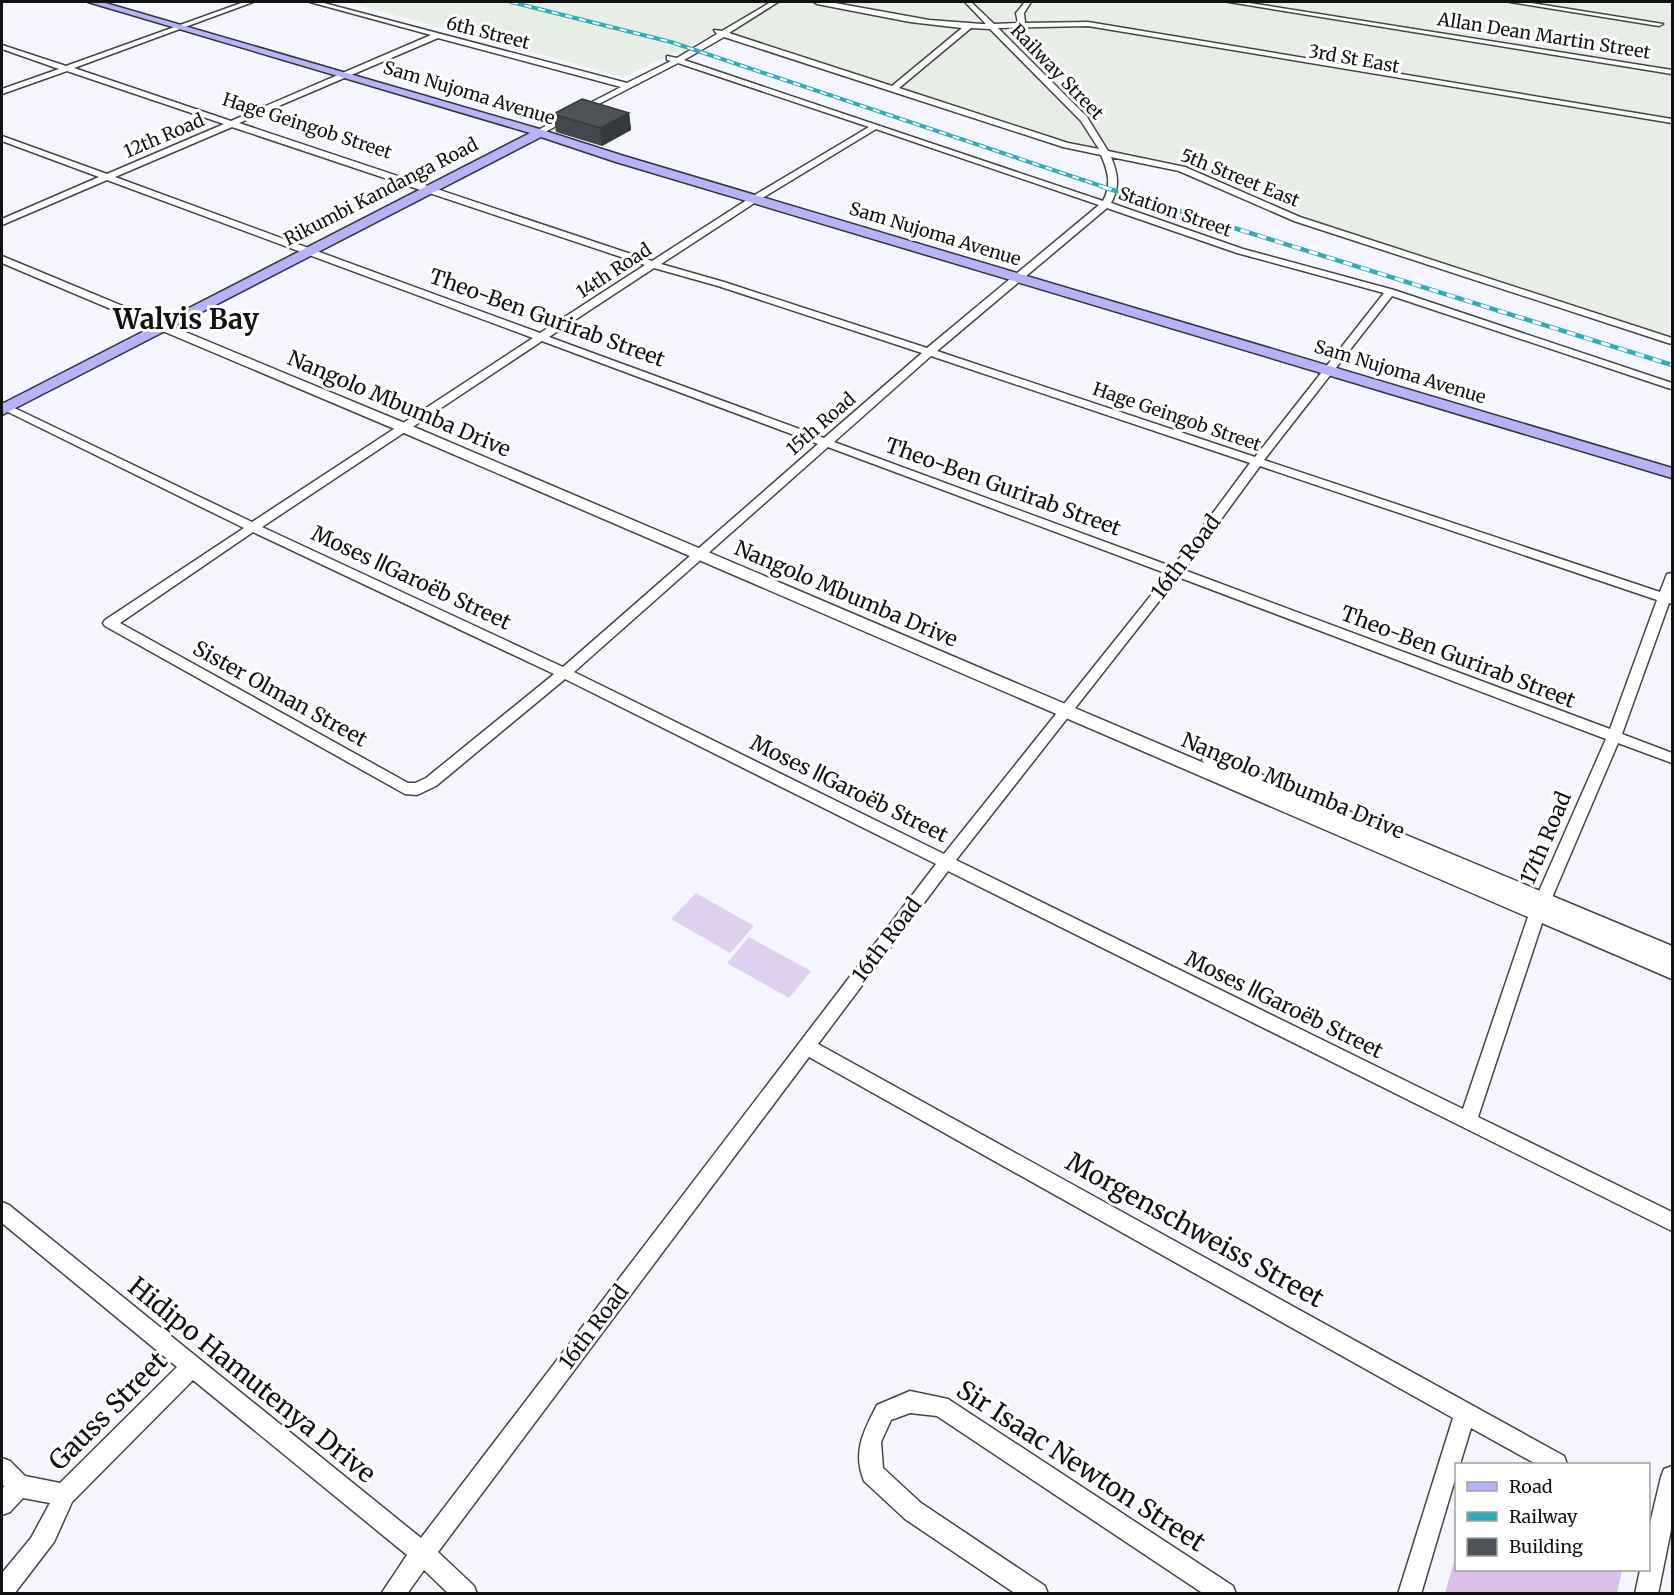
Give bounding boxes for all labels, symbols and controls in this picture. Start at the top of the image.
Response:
street label: Allan Dean Martin Street [1435,7,1652,64]
street label: 6th Street [444,11,532,54]
street label: Railway Street [1006,19,1109,124]
street label: 3rd St East [1307,39,1401,78]
street label: Sam Nujoma Avenue [381,55,558,130]
street label: Hage Geingob Street [220,87,395,164]
street label: 12th Road [120,108,208,163]
street label: Rikumbi Kandanga Road [280,132,482,251]
street label: 5th Street East [1177,143,1303,212]
street label: Station Street [1116,181,1235,242]
street label: Sam Nujoma Avenue [847,196,1024,271]
street label: 14th Road [572,238,656,303]
street label: Theo-Ben Gurirab Street [426,262,669,373]
district label: Walvis Bay [112,302,260,336]
street label: Sam Nujoma Avenue [1312,334,1489,409]
street label: Nangolo Mbumba Drive [284,344,515,463]
street label: Hage Geingob Street [1090,377,1264,456]
street label: 15th Road [781,387,860,460]
street label: Theo-Ben Gurirab Street [882,431,1125,542]
street label: 16th Road [1145,509,1226,604]
street label: Moses ǁGaroëb Street [307,519,515,636]
street label: Nangolo Mbumba Drive [731,534,962,653]
street label: Theo-Ben Gurirab Street [1337,599,1579,714]
street label: Sister Olman Street [188,634,372,753]
street label: Nangolo Mbumba Drive [1178,726,1409,845]
street label: Moses ǁGaroëb Street [746,729,953,848]
street label: 17th Road [1514,787,1577,888]
street label: 16th Road [846,892,927,987]
street label: Moses ǁGaroëb Street [1181,945,1388,1064]
street label: Morgenschweiss Street [1060,1145,1330,1314]
street label: Hidipo Hamutenya Drive [122,1270,383,1490]
street label: 16th Road [553,1279,634,1374]
street label: Gauss Street [41,1344,174,1477]
street label: Sir Isaac Newton Street [951,1373,1212,1558]
legend [1455,1463,1650,1571]
text: Road [1509,1475,1553,1498]
text: Railway [1509,1505,1578,1528]
text: Building [1509,1535,1583,1558]

